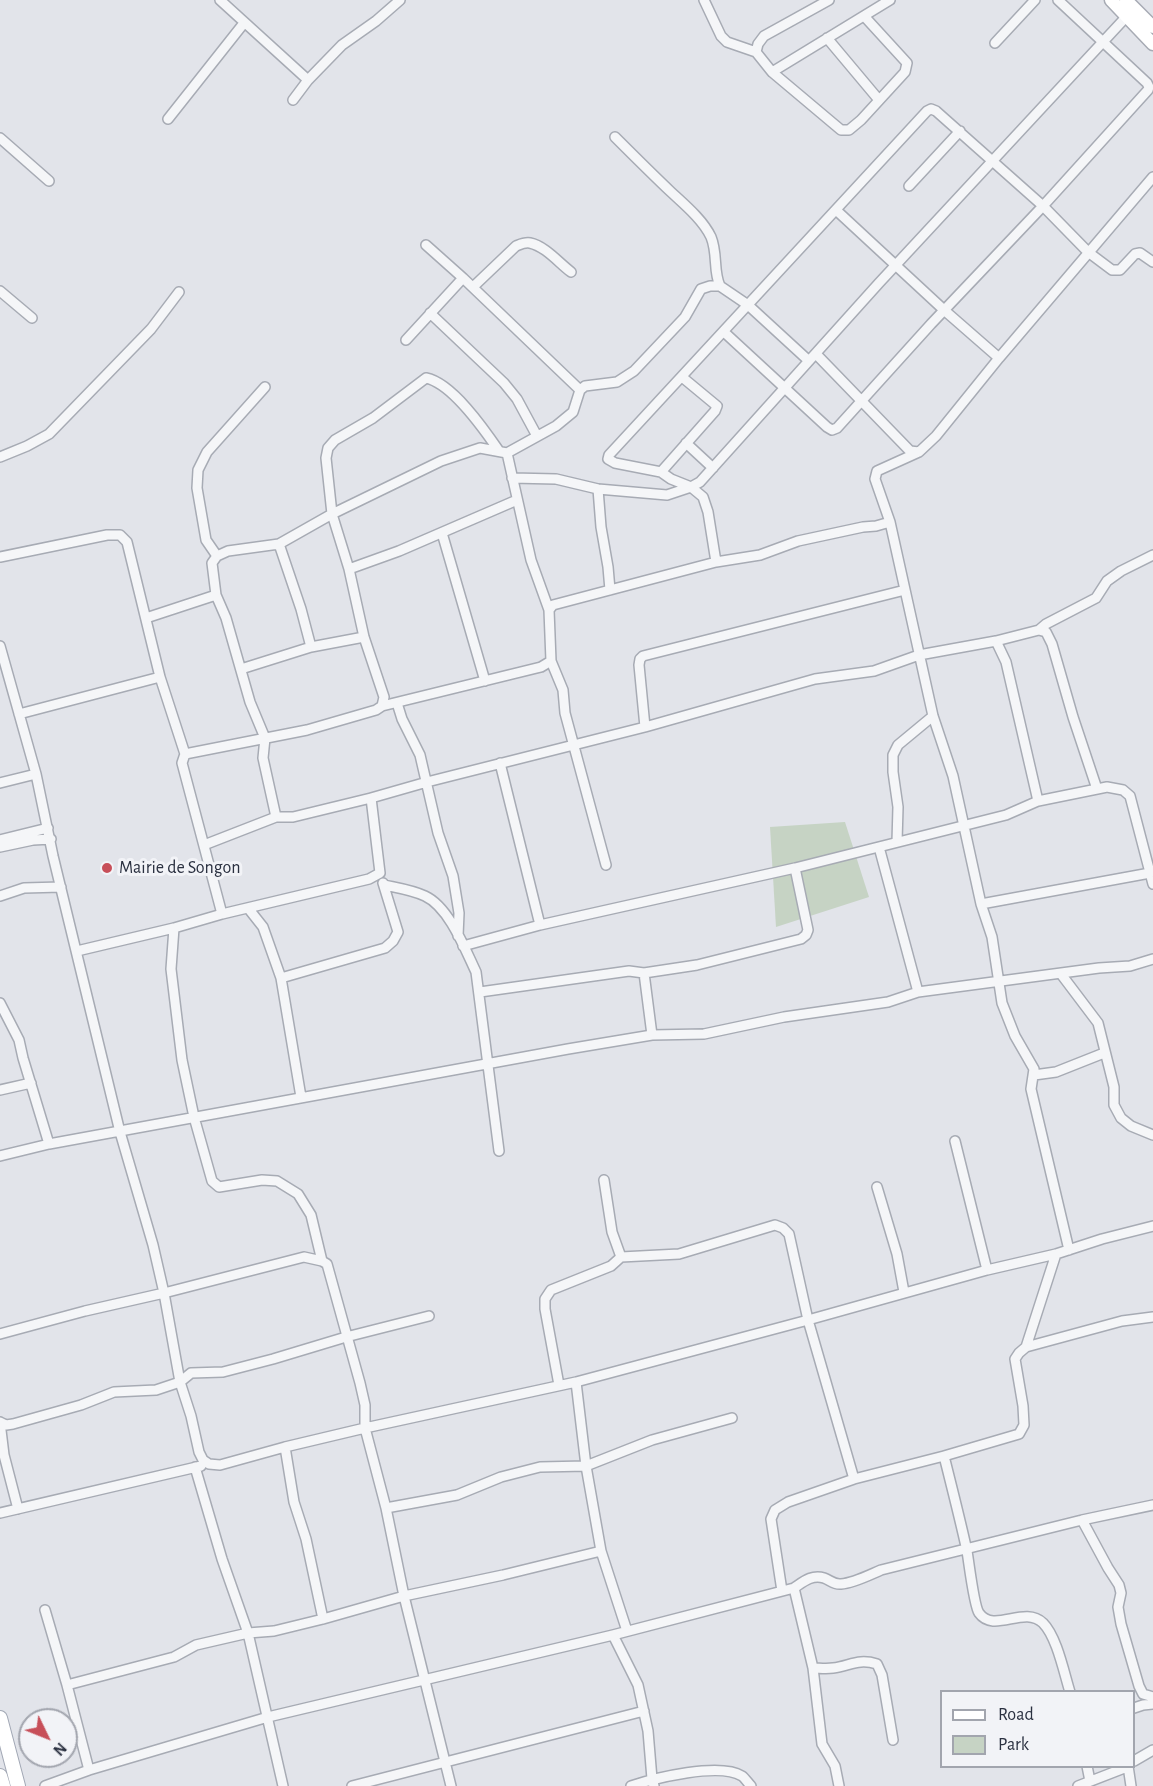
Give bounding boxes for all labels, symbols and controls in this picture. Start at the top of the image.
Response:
place label: Mairie de Songon [119,857,241,879]
marker: Mairie de Songon [100,861,114,875]
legend [940,1690,1135,1768]
text: Road [998,1706,1034,1724]
north arrow [18,1708,78,1768]
text: Park [998,1736,1029,1754]
text: N [50,1739,69,1758]

